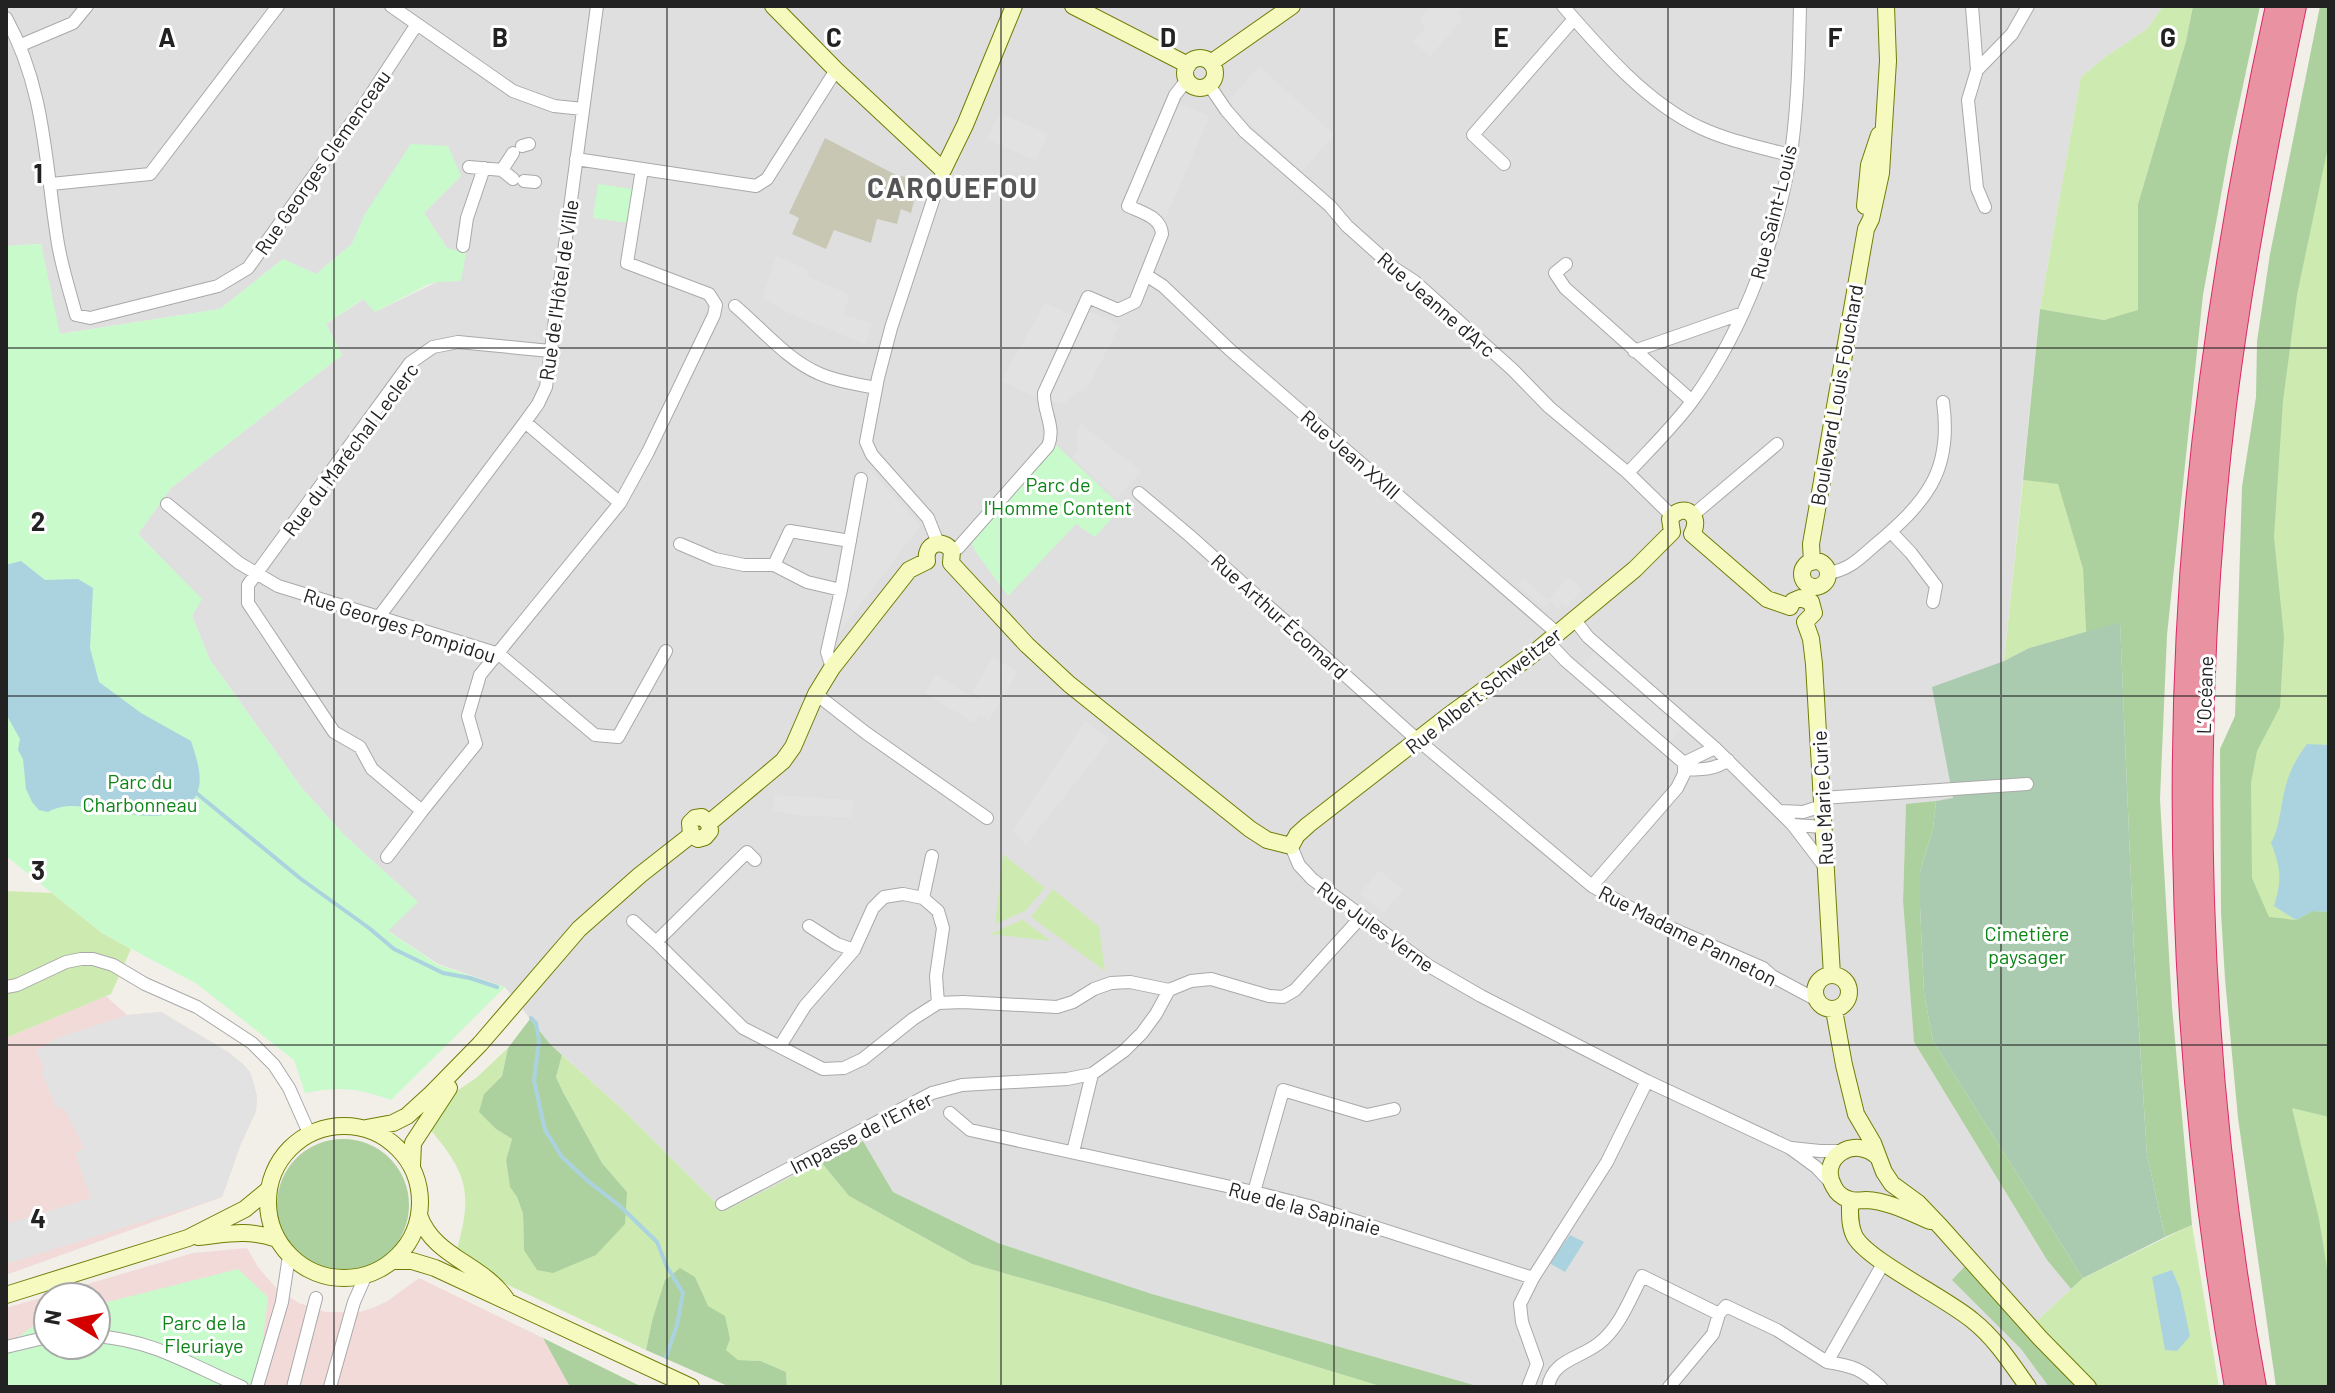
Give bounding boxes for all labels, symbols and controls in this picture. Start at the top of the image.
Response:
text: A [158,21,176,52]
text: B [492,21,508,52]
text: C [826,21,842,52]
text: D [1160,21,1176,52]
text: E [1493,21,1509,52]
text: F [1828,21,1843,52]
text: G [2160,21,2176,52]
street label: Rue Georges Clemenceau [249,65,395,259]
street label: Rue Saint-Louis [1745,142,1801,282]
text: 1 [33,157,43,188]
district label: CARQUEFOU [867,170,1039,204]
street label: Rue de l'Hôtel de Ville [533,198,583,382]
street label: Rue Jeanne d'Arc [1373,246,1501,362]
street label: Boulevard Louis Fouchard [1805,283,1867,507]
street label: Rue du Maréchal Leclerc [277,358,423,540]
street label: Rue Jean XXIII [1296,404,1406,504]
park label: Parc de l'Homme Content [984,472,1132,519]
text: 2 [31,505,45,536]
street label: Rue Arthur Écomard [1207,548,1353,684]
street label: Rue Georges Pompidou [301,583,499,667]
street label: Rue Albert Schweitzer [1400,622,1566,758]
street label: L’Océane [2191,655,2217,735]
street label: Rue Marie Curie [1806,730,1838,866]
park label: Parc du Charbonneau [82,769,198,816]
text: 3 [31,854,45,885]
street label: Rue Jules Verne [1313,876,1439,976]
street label: Rue Madame Panneton [1595,880,1781,990]
park label: Cimetière paysager [1984,921,2070,968]
street label: Impasse de l'Enfer [786,1086,936,1178]
street label: Rue de la Sapinaie [1226,1176,1384,1240]
text: 4 [30,1202,46,1233]
north arrow [32,1281,112,1361]
text: N [37,1308,65,1327]
park label: Parc de la Fleuriaye [162,1310,246,1357]

